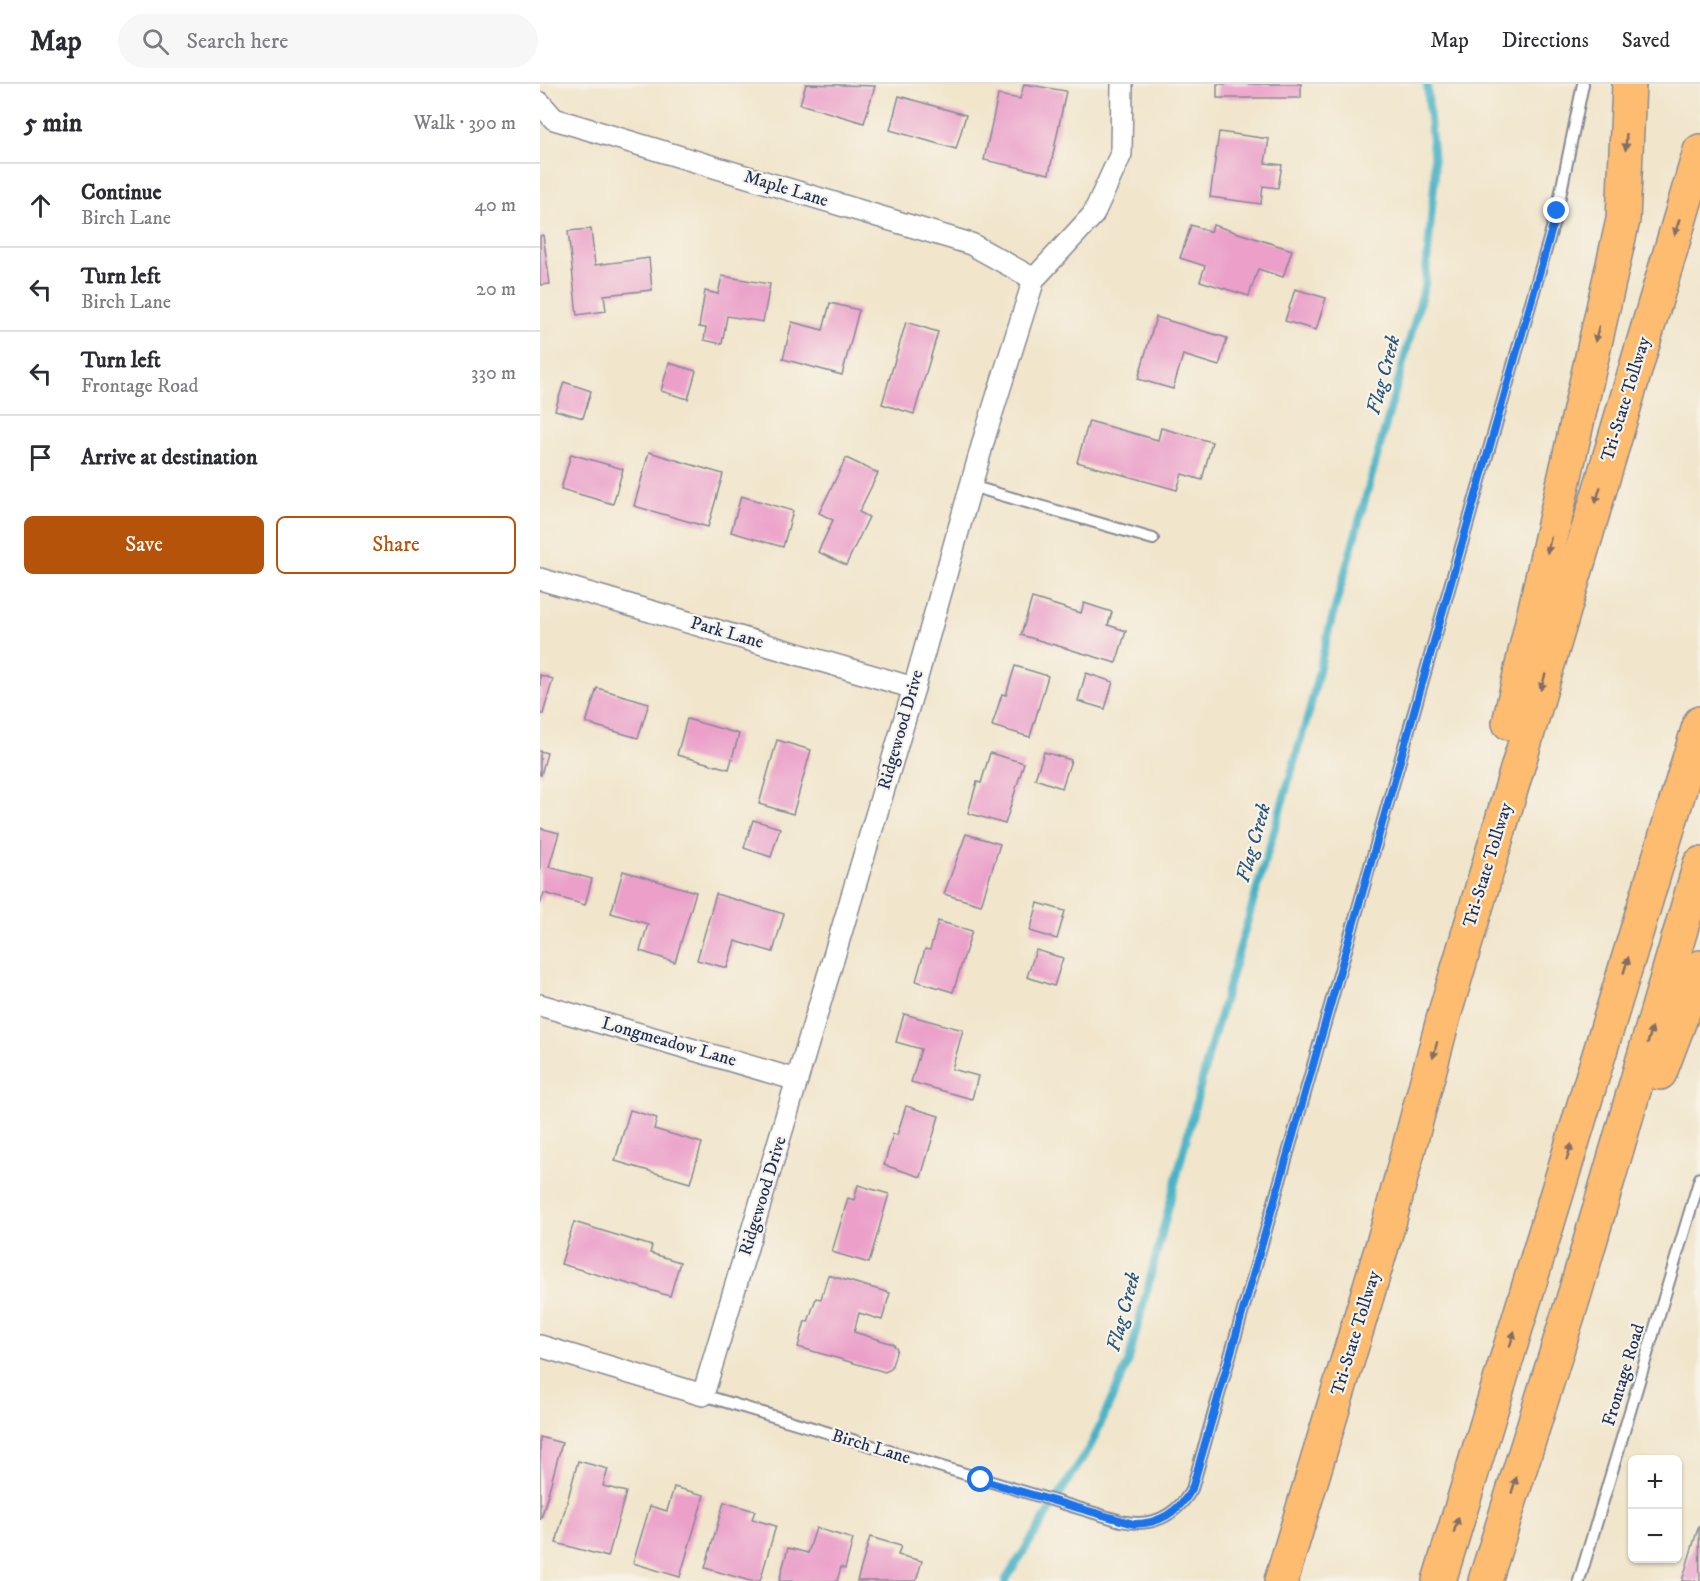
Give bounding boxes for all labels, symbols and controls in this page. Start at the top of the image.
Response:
search box [118,14,538,68]
text: Map [30,24,82,59]
icon: search [139,25,172,58]
text: Search here [187,28,288,55]
text: Map [1430,28,1469,54]
text: Directions [1502,28,1589,54]
text: Saved [1622,28,1670,54]
text: 5 min [24,107,82,140]
text: Walk · 390 m [414,111,516,136]
one-way arrow [1622,133,1631,152]
street label: Maple Lane [741,166,831,212]
text: Continue [81,179,162,206]
icon: ahead [24,189,57,222]
text: 40 m [474,193,516,218]
route end [1543,197,1569,223]
text: Birch Lane [81,206,171,231]
one-way arrow [1672,218,1681,236]
text: Turn left [81,263,161,290]
icon: left [24,273,57,306]
text: 20 m [476,277,516,302]
text: Birch Lane [81,290,171,315]
one-way arrow [1592,325,1601,344]
water label: Flag Creek [1361,332,1407,417]
street label: Tri-State Tollway [1597,334,1656,464]
text: Turn left [81,347,161,374]
icon: left [24,357,57,390]
text: 330 m [471,361,516,386]
text: Frontage Road [81,374,198,399]
icon: arrive [24,441,57,474]
text: Arrive at destination [81,444,258,471]
one-way arrow [1593,486,1602,504]
button: Save [24,516,264,574]
button: Share [276,516,516,574]
one-way arrow [1544,536,1554,554]
street label: Park Lane [688,612,766,654]
street label: Ridgewood Drive [873,668,929,792]
one-way arrow [1538,673,1547,691]
water label: Flag Creek [1231,800,1277,885]
street label: Tri-State Tollway [1459,800,1518,930]
one-way arrow [1622,956,1631,974]
street label: Longmeadow Lane [599,1012,739,1072]
one-way arrow [1646,1026,1655,1044]
one-way arrow [1429,1041,1439,1059]
street label: Ridgewood Drive [734,1134,792,1258]
one-way arrow [1565,1143,1574,1161]
street label: Tri-State Tollway [1327,1268,1386,1398]
water label: Flag Creek [1101,1269,1147,1354]
street label: Frontage Road [1598,1321,1650,1429]
one-way arrow [1508,1329,1518,1347]
street label: Birch Lane [829,1425,913,1469]
map controls [1628,1455,1682,1563]
button: + [1628,1455,1682,1509]
route start [967,1466,993,1492]
one-way arrow [1510,1476,1519,1494]
button: − [1628,1509,1682,1563]
one-way arrow [1452,1516,1461,1534]

